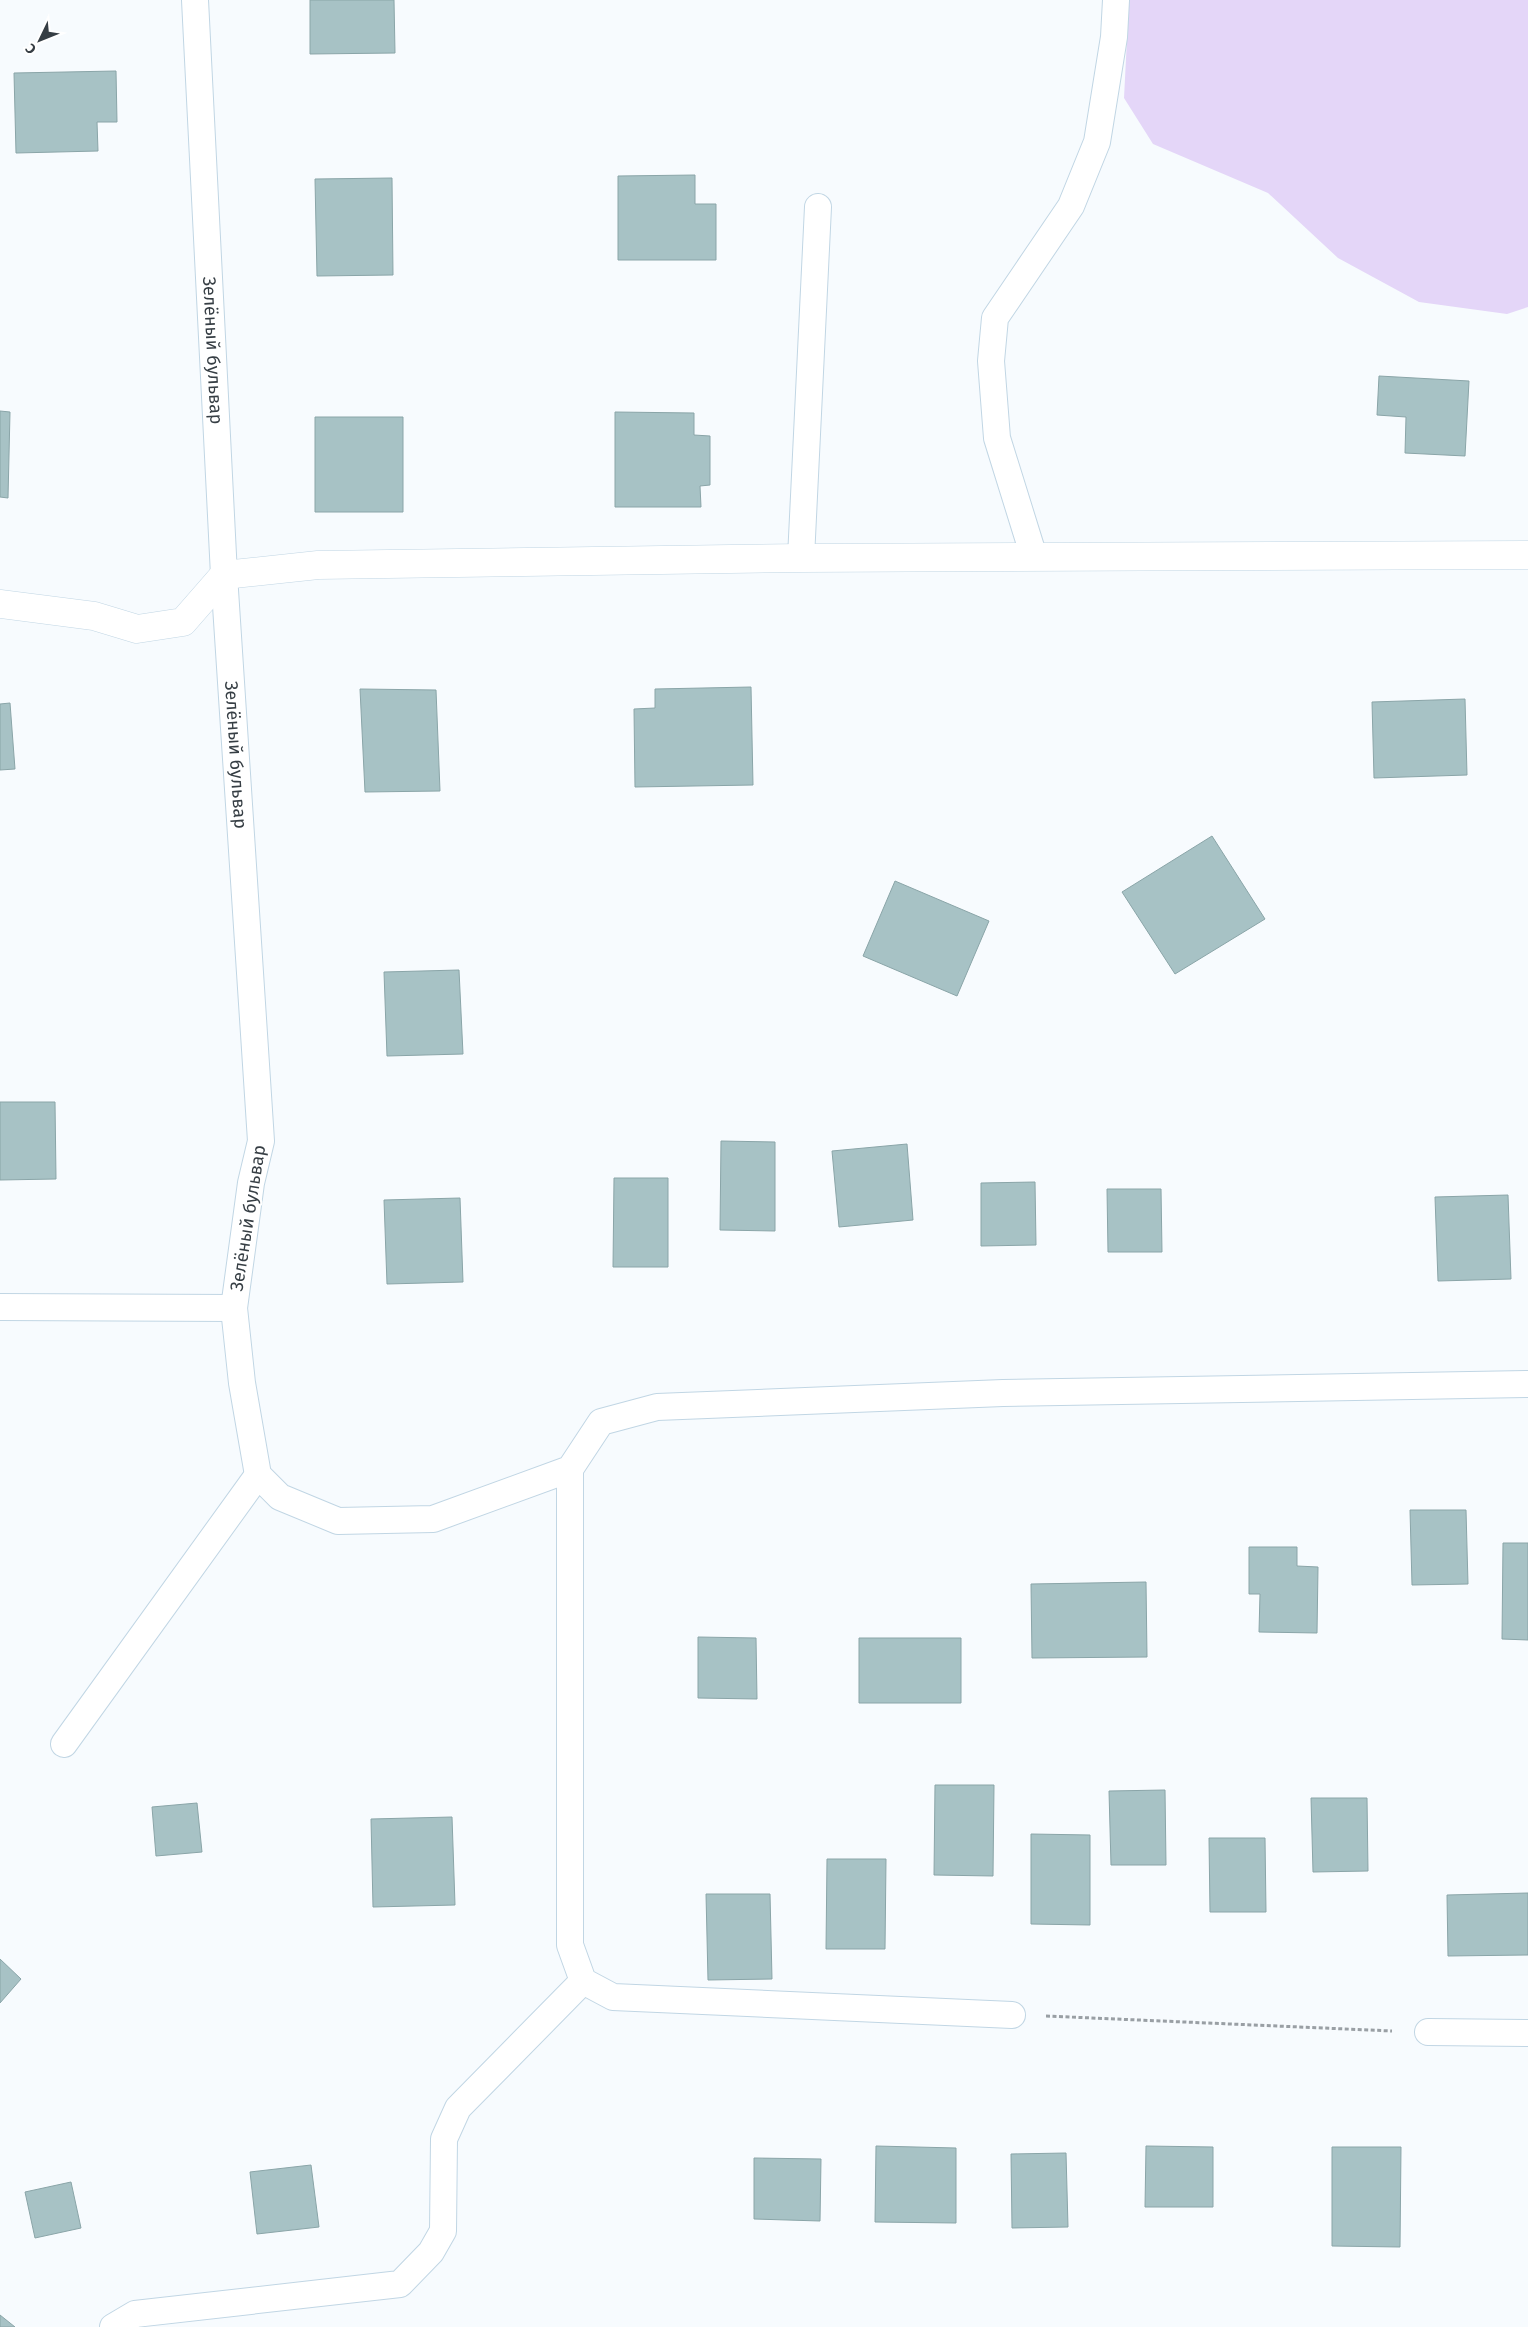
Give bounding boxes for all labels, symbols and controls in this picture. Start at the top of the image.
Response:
north arrow [15,15,65,65]
text: С [22,40,40,57]
street label: Зелёный бульвар [198,276,227,425]
street label: Зелёный бульвар [220,680,252,829]
street label: Зелёный бульвар [226,1143,270,1293]

